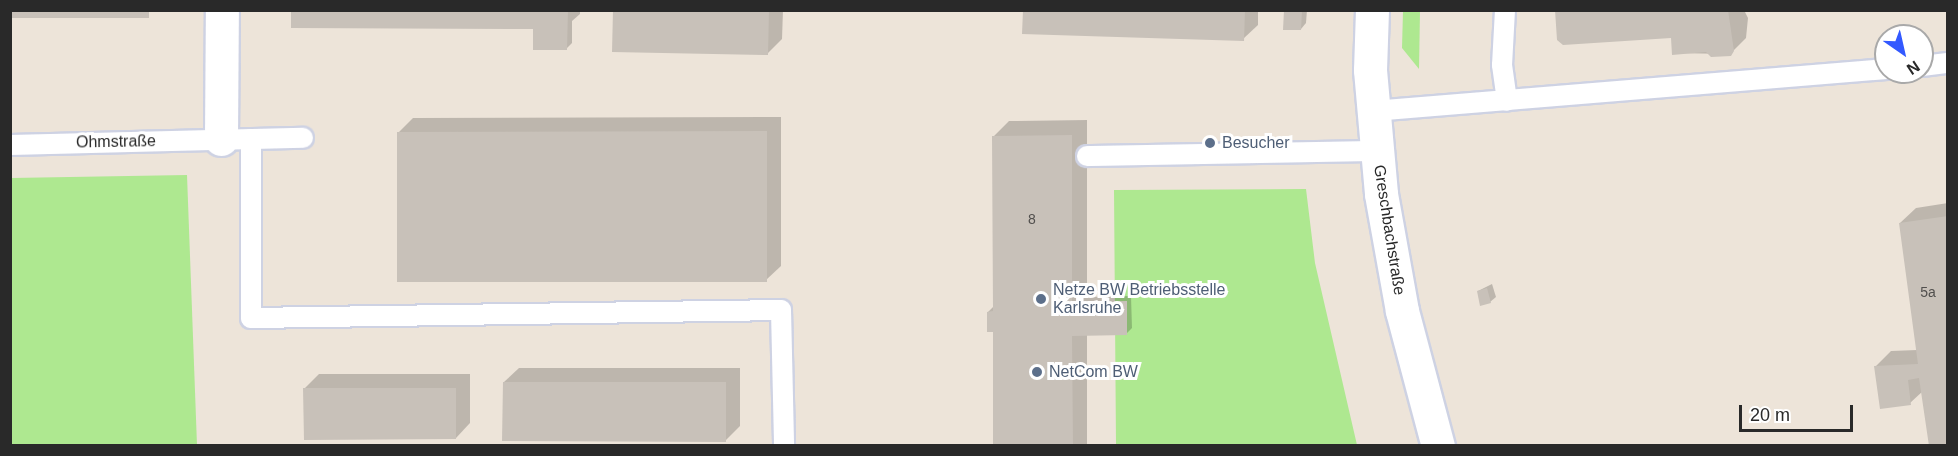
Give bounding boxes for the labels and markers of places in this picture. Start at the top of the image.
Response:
place label: Besucher [1222,133,1290,153]
marker: Besucher [1203,136,1217,150]
place label: Netze BW Betriebsstelle Karlsruhe [1053,280,1226,318]
marker: Netze BW Betriebsstelle Karlsruhe [1034,292,1048,306]
place label: NetCom BW [1049,362,1138,382]
marker: NetCom BW [1030,365,1044,379]

